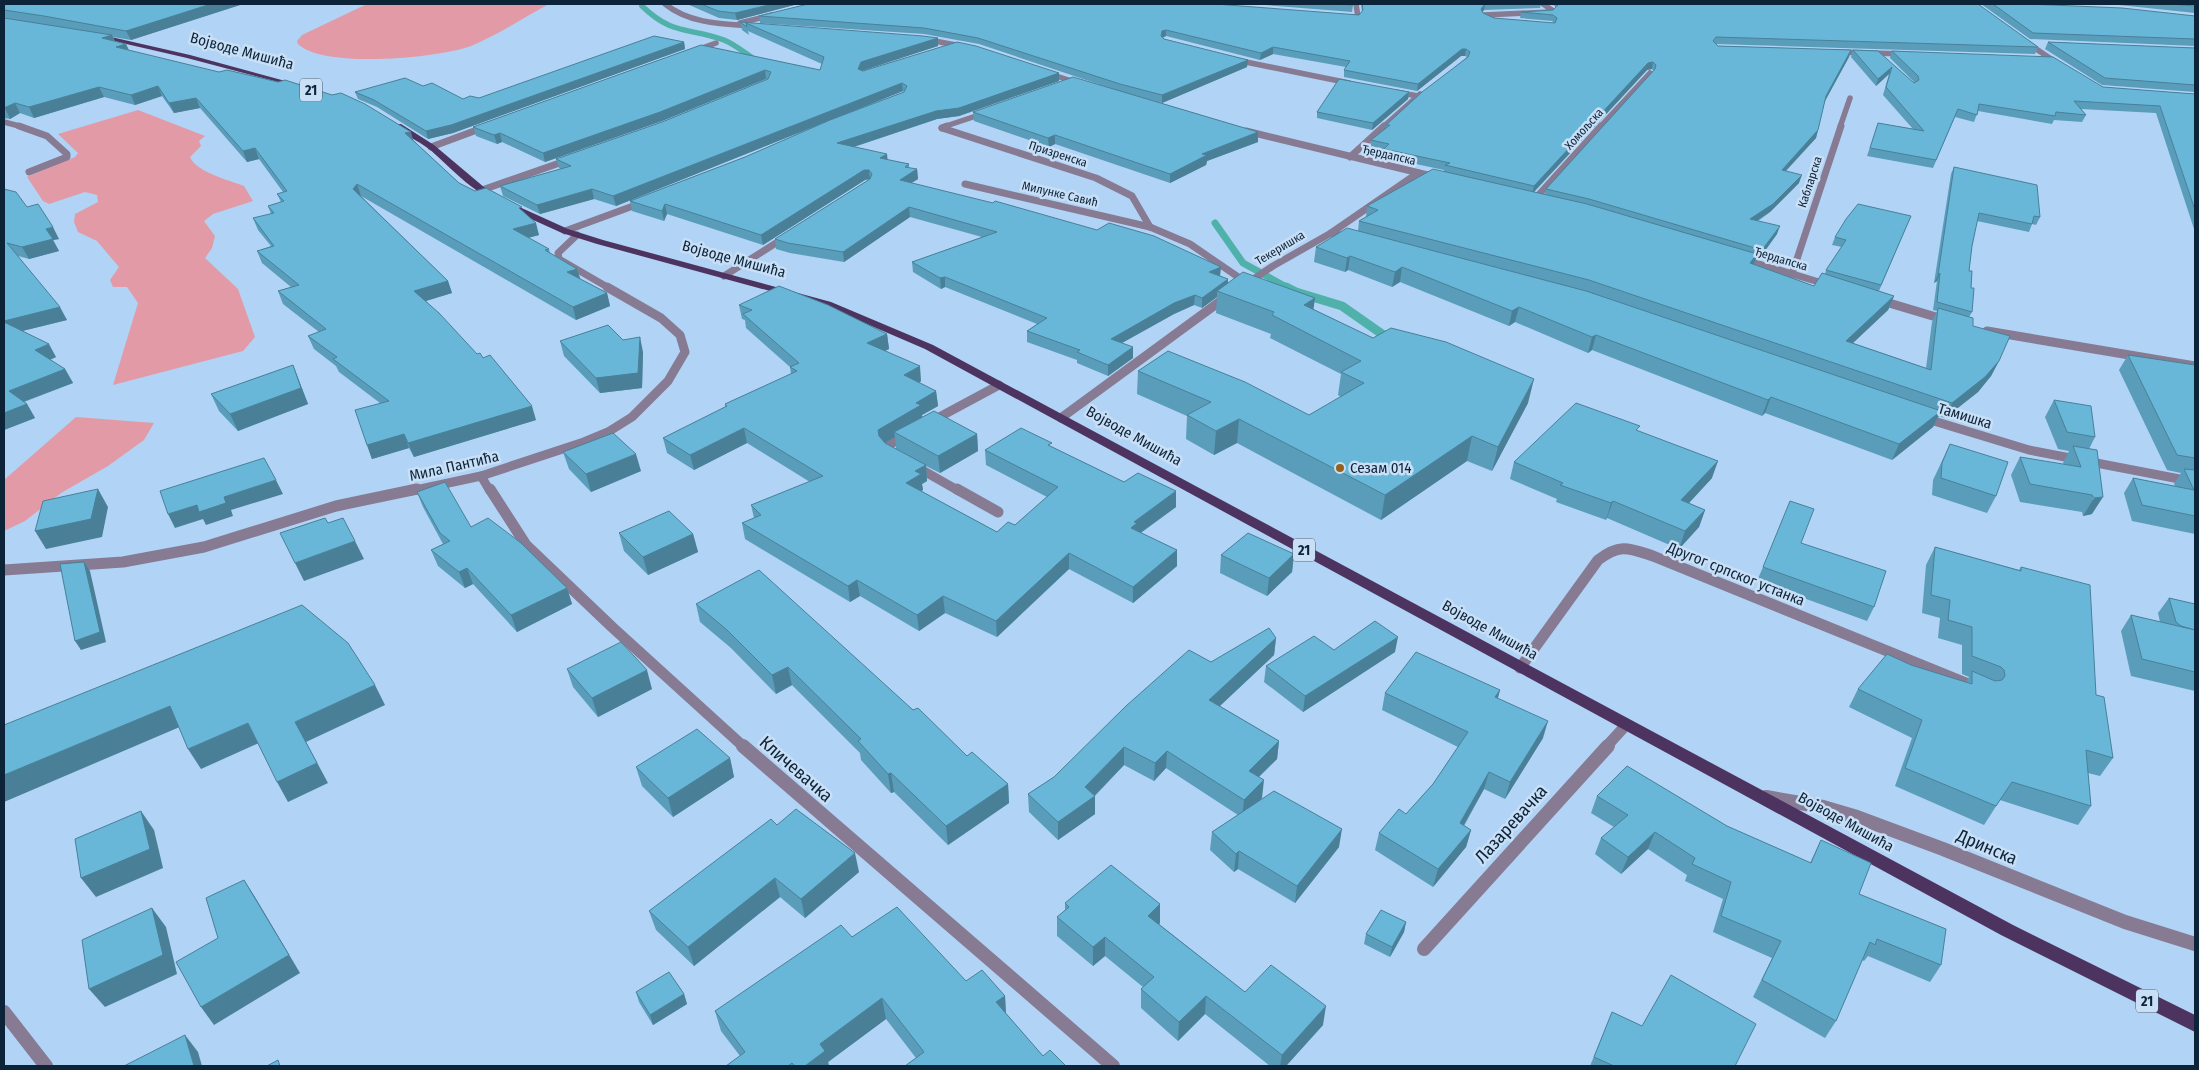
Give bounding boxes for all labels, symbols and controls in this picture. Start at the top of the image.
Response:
street label: Војводе Мишића [188,29,296,73]
road number: 21 [300,78,322,102]
street label: Хомољска [1562,105,1606,152]
street label: Призренска [1027,138,1089,170]
street label: Ђердапска [1361,142,1417,168]
street label: Кабларска [1795,154,1825,209]
street label: Милунке Савић [1020,178,1100,210]
street label: Текеришка [1253,228,1307,268]
street label: Војводе Мишића [680,237,788,281]
street label: Ђердапска [1753,244,1809,274]
street label: Тамишка [1936,399,1994,433]
street label: Војводе Мишића [1083,402,1185,470]
street label: Мила Пантића [408,447,500,485]
place label: Сезам 014 [1350,459,1411,477]
marker: Сезам 014 [1334,462,1346,474]
road number: 21 [1293,538,1315,562]
street label: Другог српског устанка [1664,538,1807,610]
street label: Војводе Мишића [1439,596,1541,664]
street label: Кличевачка [755,731,837,807]
street label: Лазаревачка [1470,780,1552,868]
street label: Војводе Мишића [1795,788,1897,856]
street label: Дринска [1953,824,2021,870]
road number: 21 [2136,989,2158,1012]

